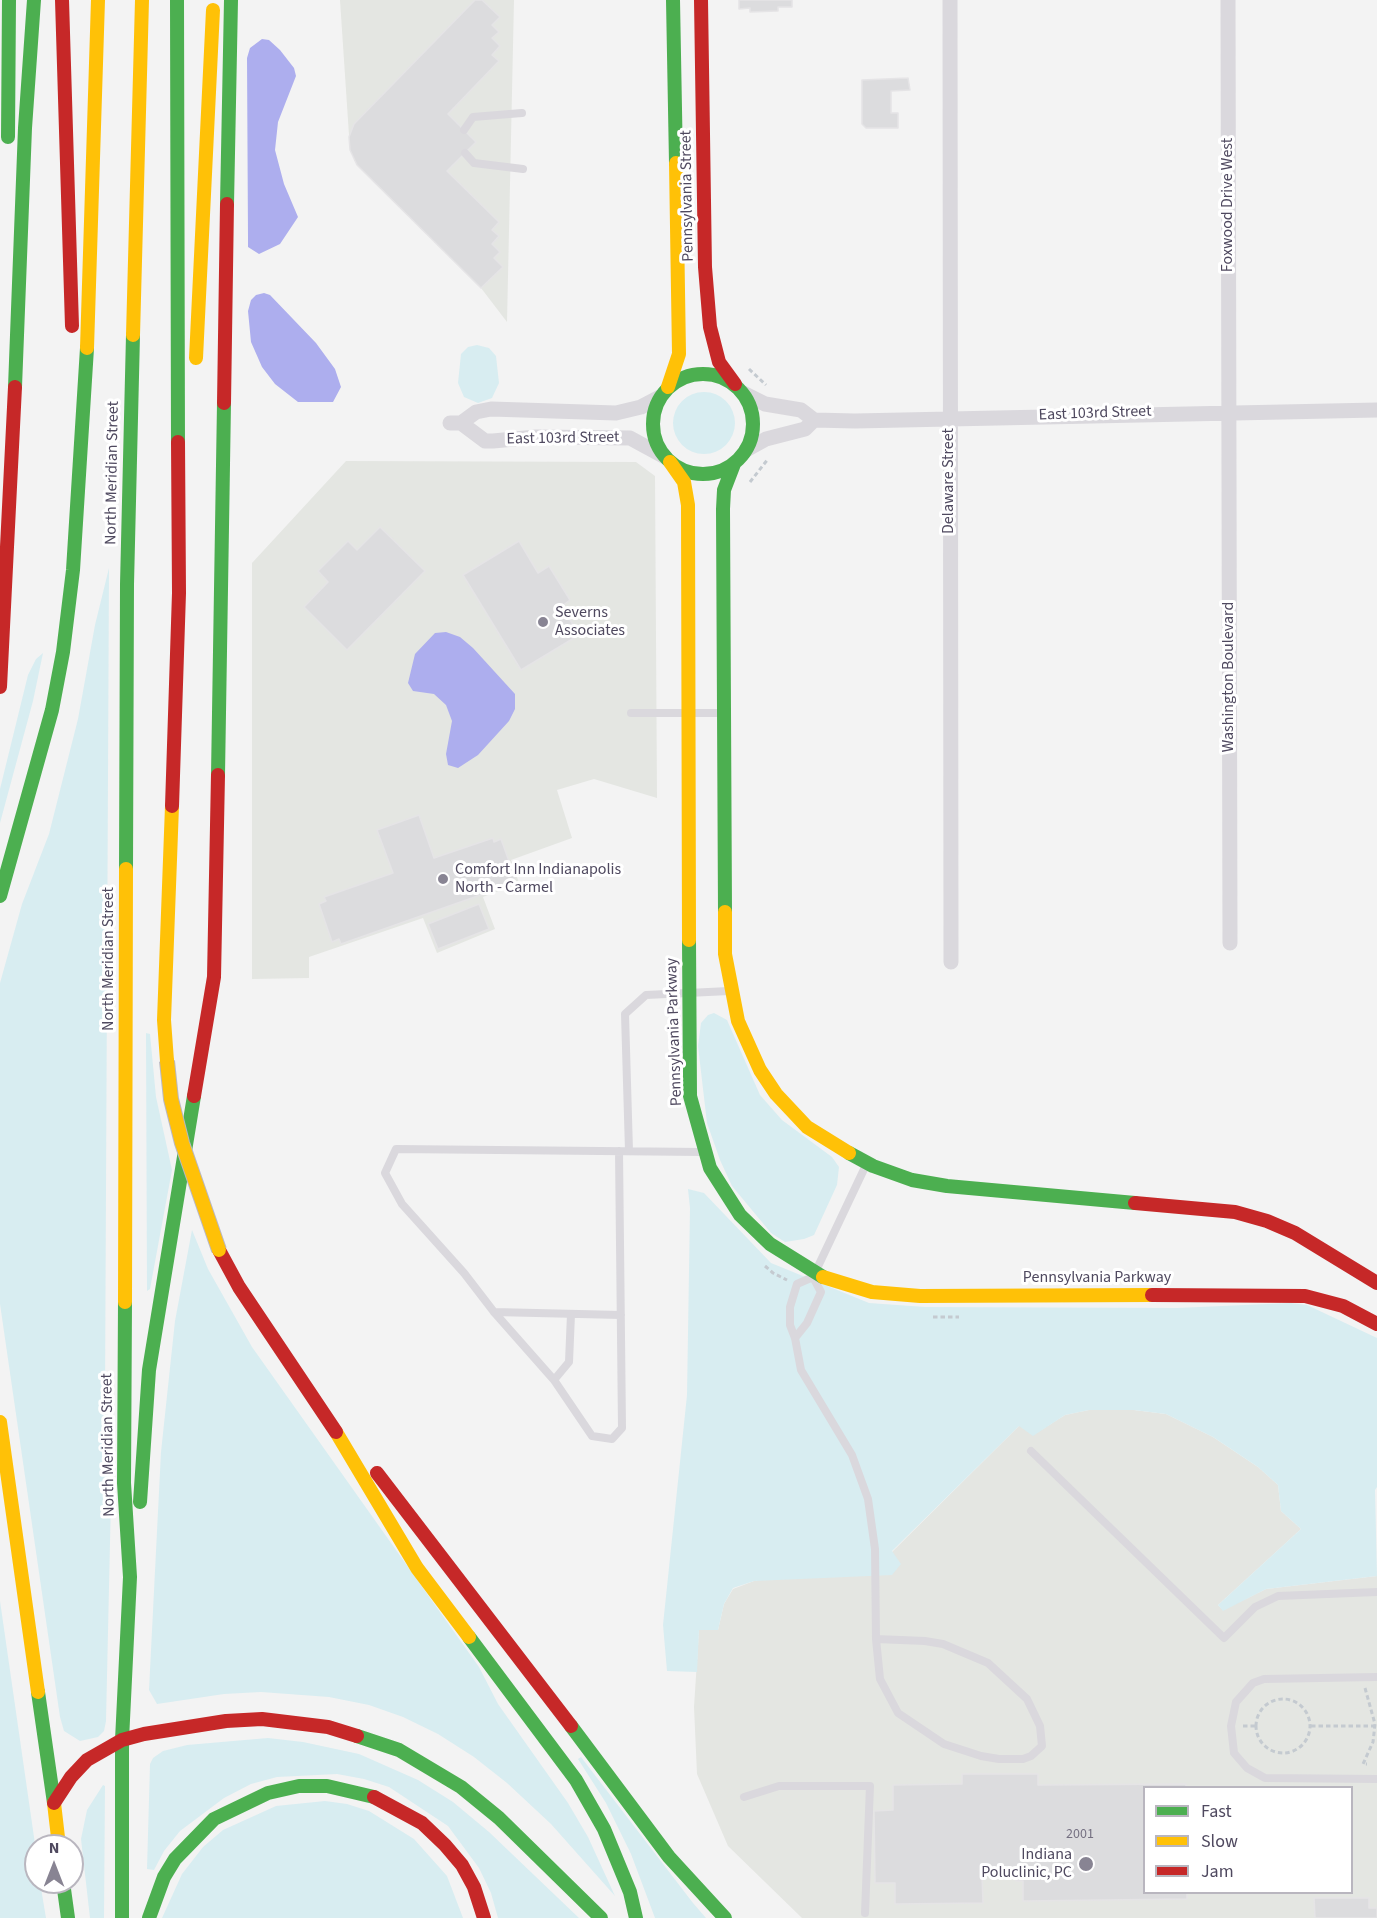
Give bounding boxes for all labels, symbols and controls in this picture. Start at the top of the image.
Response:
street label: Pennsylvania Street [677,130,699,262]
street label: Foxwood Drive West [1218,138,1238,272]
street label: North Meridian Street [102,401,124,545]
street label: East 103rd Street [1038,402,1152,426]
street label: East 103rd Street [506,428,620,450]
street label: Delaware Street [939,428,959,534]
street label: Washington Boulevard [1219,602,1239,752]
place label: Severns Associates [555,603,625,641]
marker: Severns Associates [536,615,550,629]
place label: Comfort Inn Indianapolis North - Carmel [455,860,621,898]
marker: Comfort Inn Indianapolis North - Carmel [436,872,450,886]
street label: North Meridian Street [99,887,119,1031]
street label: Pennsylvania Parkway [663,958,687,1106]
street label: Pennsylvania Parkway [1023,1268,1171,1288]
street label: North Meridian Street [98,1373,120,1517]
legend [1143,1786,1353,1894]
text: Fast [1201,1799,1232,1824]
house number: 2001 [1066,1827,1094,1843]
text: Slow [1201,1829,1238,1854]
north arrow [24,1834,84,1894]
text: N [49,1837,59,1859]
place label: Indiana Poluclinic, PC [981,1845,1072,1883]
marker: Indiana Poluclinic, PC [1077,1855,1095,1873]
text: Jam [1201,1859,1234,1884]

